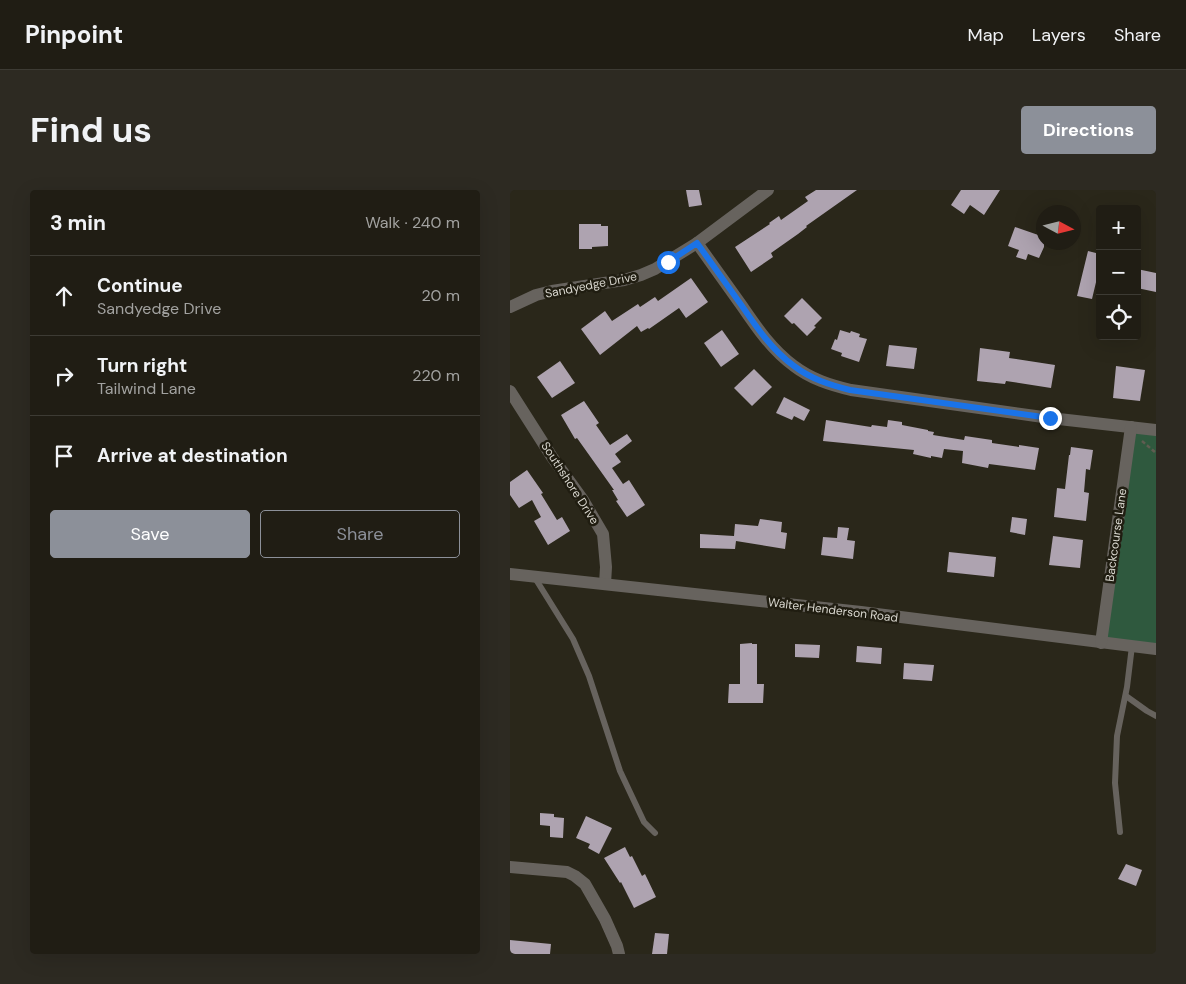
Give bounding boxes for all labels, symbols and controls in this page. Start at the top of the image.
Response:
text: Pinpoint [25,19,123,50]
text: Map [968,23,1004,47]
text: Layers [1032,23,1086,47]
text: Share [1114,23,1161,47]
button: Directions [1021,106,1156,154]
text: Find us [30,107,152,153]
north arrow [1036,205,1081,250]
map controls [1096,205,1141,340]
button: + [1096,205,1141,250]
text: 3 min [50,209,106,237]
text: Walk · 240 m [365,212,460,233]
button: − [1096,250,1141,295]
route start [657,251,680,274]
street label: Sandyedge Drive [544,268,638,302]
text: Continue [97,273,183,298]
icon: ahead [50,282,78,310]
text: 20 m [421,285,460,306]
button: locate [1096,295,1141,340]
text: Sandyedge Drive [97,298,221,319]
text: Turn right [97,353,187,378]
icon: right [50,362,78,390]
text: 220 m [412,365,460,386]
text: Tailwind Lane [97,378,196,399]
route end [1039,407,1062,430]
street label: Southshore Drive [537,439,603,527]
icon: arrive [50,442,78,470]
text: Arrive at destination [97,443,288,468]
street label: Backcourse Lane [1102,487,1130,583]
button: Save [50,510,250,558]
button: Share [260,510,460,558]
street label: Walter Henderson Road [767,594,899,626]

